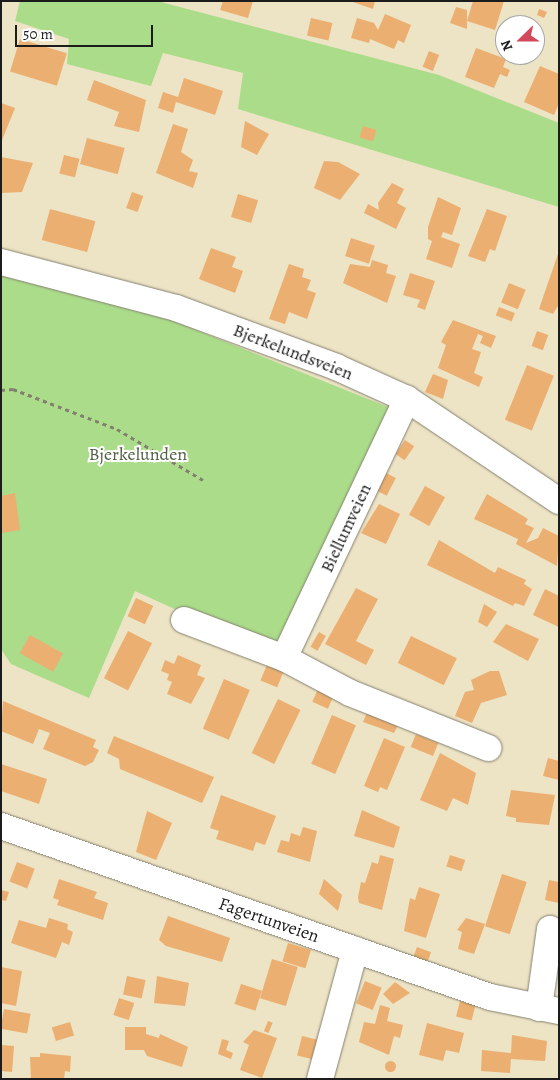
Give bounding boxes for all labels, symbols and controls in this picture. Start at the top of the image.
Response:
scale bar [18,15,155,47]
north arrow [495,15,545,65]
text: 50 m [23,24,53,44]
text: N [496,37,517,54]
street label: Bjerkelundsveien [230,319,356,385]
park label: Bjerkelunden [89,443,187,465]
street label: Biellumveien [316,480,376,576]
street label: Fagertunveien [216,893,322,947]

